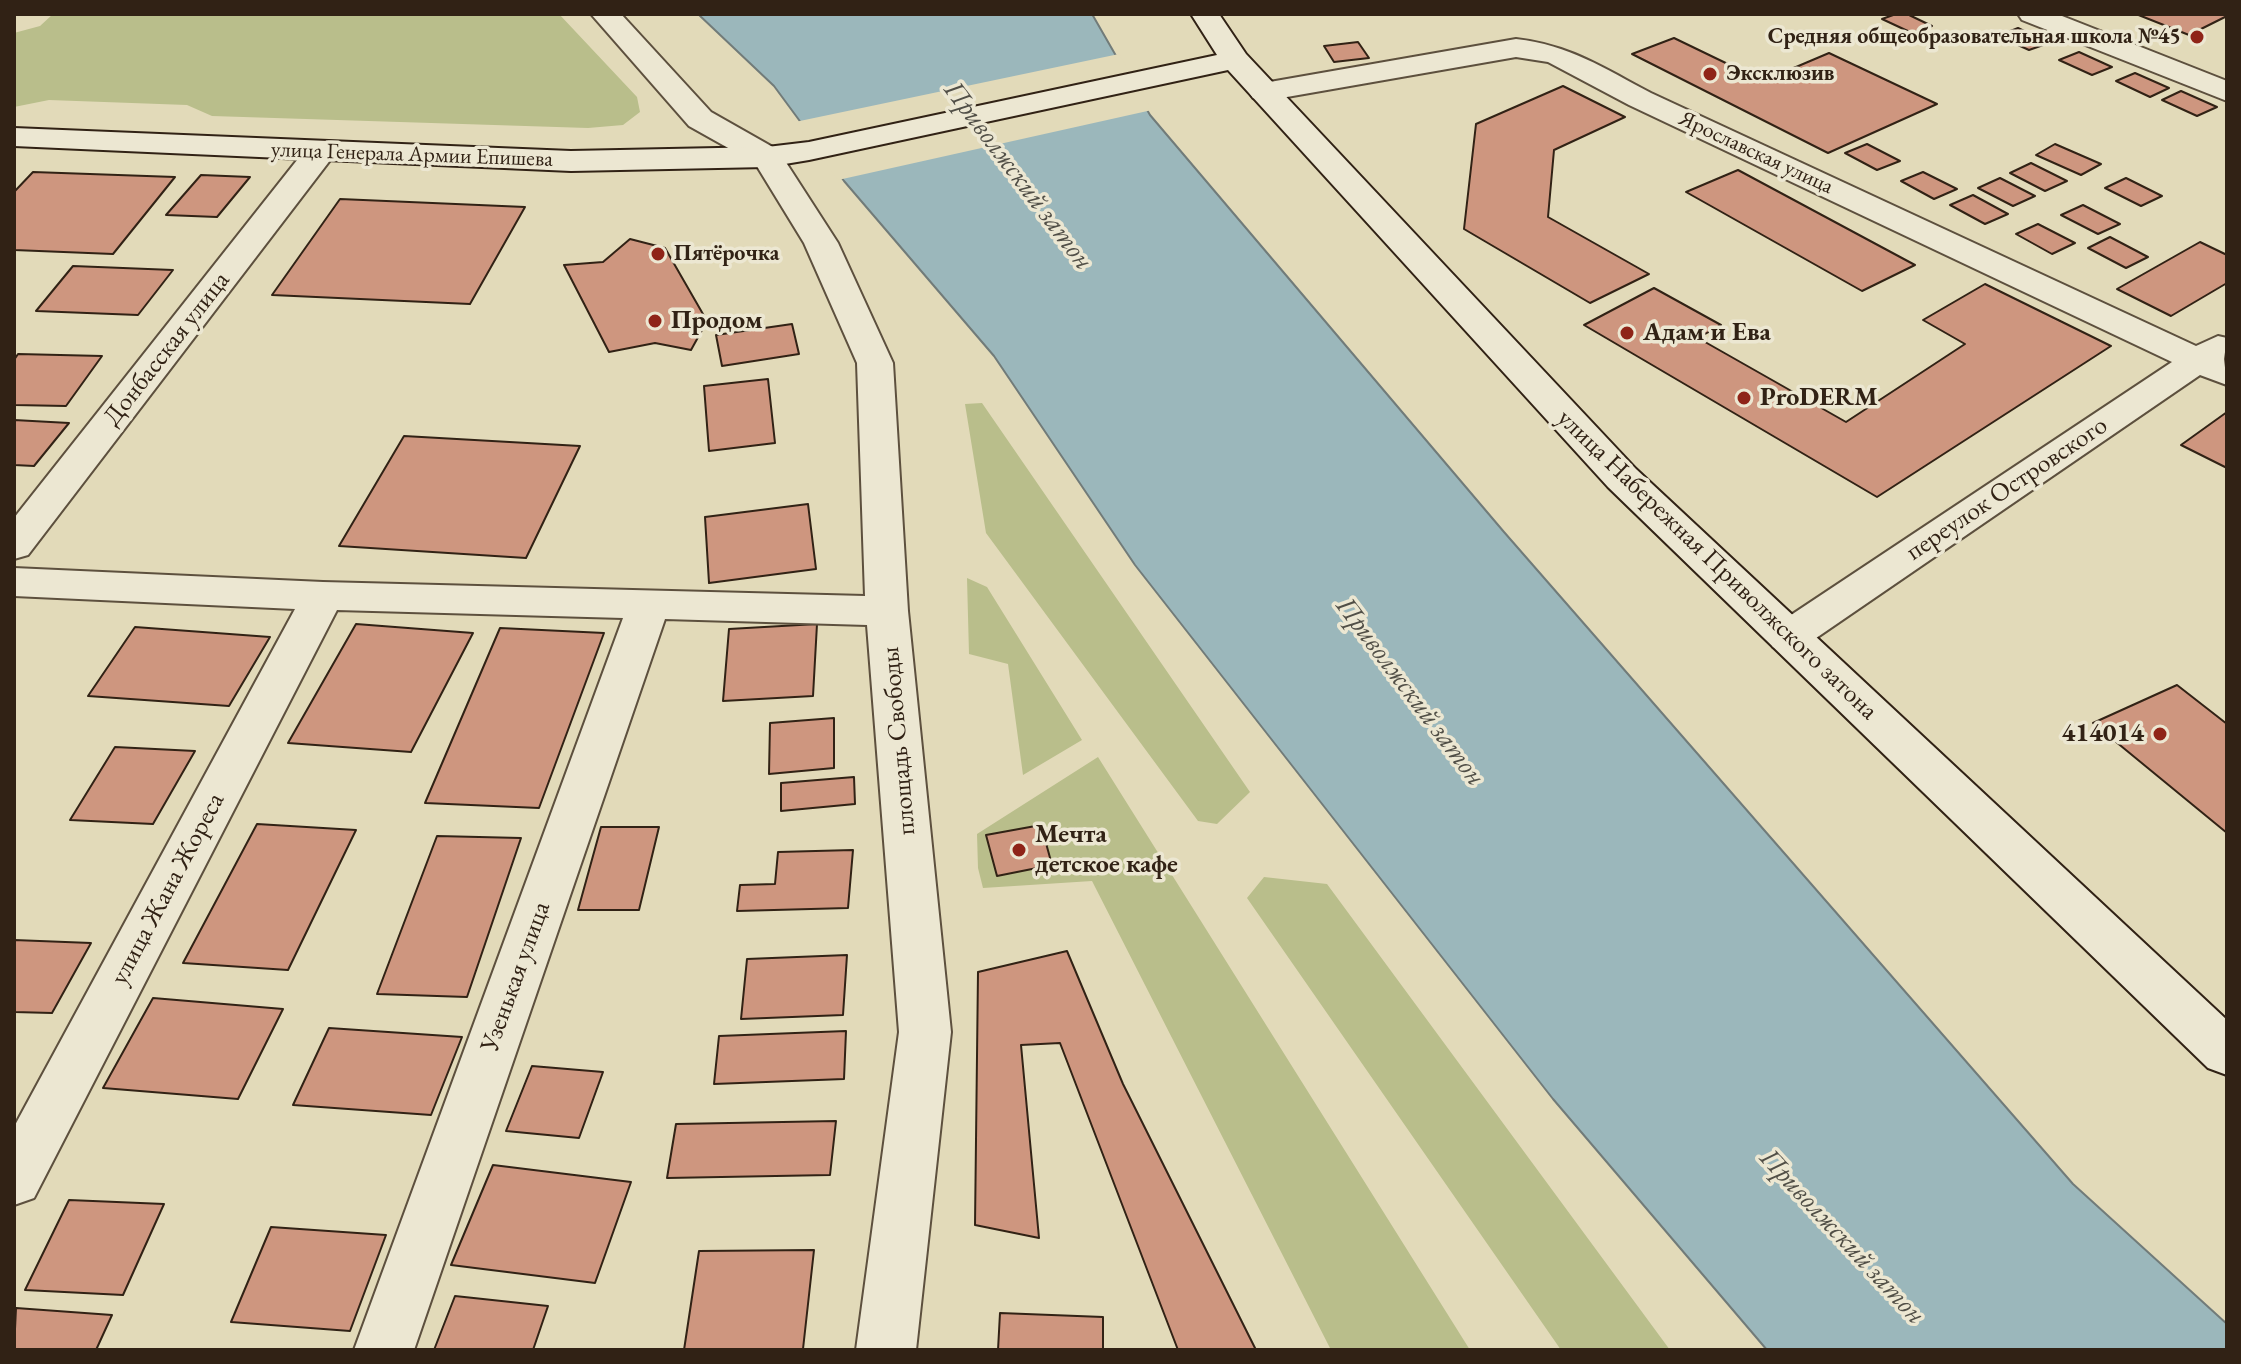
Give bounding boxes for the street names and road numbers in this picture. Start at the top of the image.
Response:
street label: Ярославская улица [1675,106,1837,200]
street label: улица Генерала Армии Епишева [271,137,553,173]
street label: Донбасская улица [97,266,237,432]
street label: улица Набережная Приволжского затона [1550,403,1884,727]
street label: переулок Островского [1900,410,2114,568]
street label: площадь Свободы [875,646,923,836]
street label: улица Жана Жореса [104,788,232,990]
street label: Узенькая улица [474,898,558,1056]

